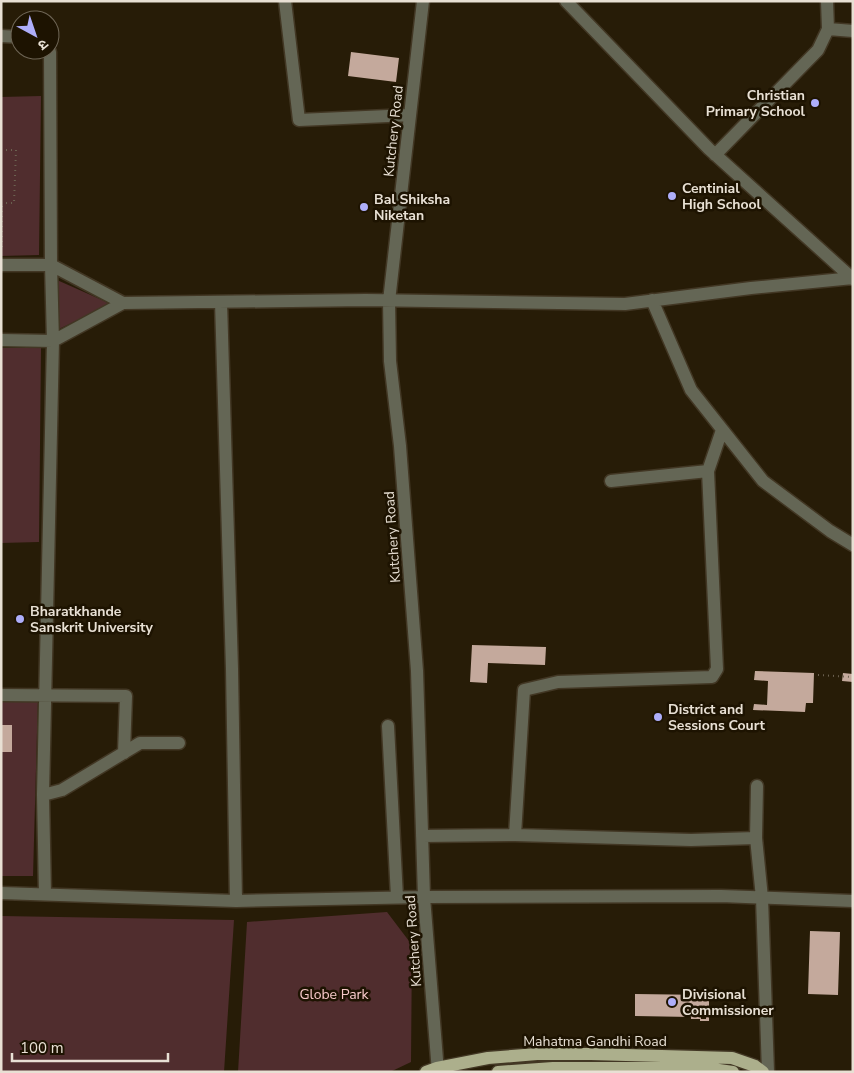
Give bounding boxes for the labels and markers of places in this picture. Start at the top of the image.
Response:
place label: Christian Primary School [706,86,806,121]
marker: Christian Primary School [809,97,821,109]
place label: Centinial High School [682,179,762,214]
place label: Bal Shiksha Niketan [374,190,450,225]
marker: Centinial High School [666,190,678,202]
marker: Bal Shiksha Niketan [358,201,370,213]
place label: Bharatkhande Sanskrit University [30,602,153,637]
marker: Bharatkhande Sanskrit University [14,613,26,625]
place label: District and Sessions Court [668,700,766,735]
marker: District and Sessions Court [652,711,664,723]
place label: Divisional Commissioner [682,985,774,1020]
marker: Divisional Commissioner [666,996,678,1008]

